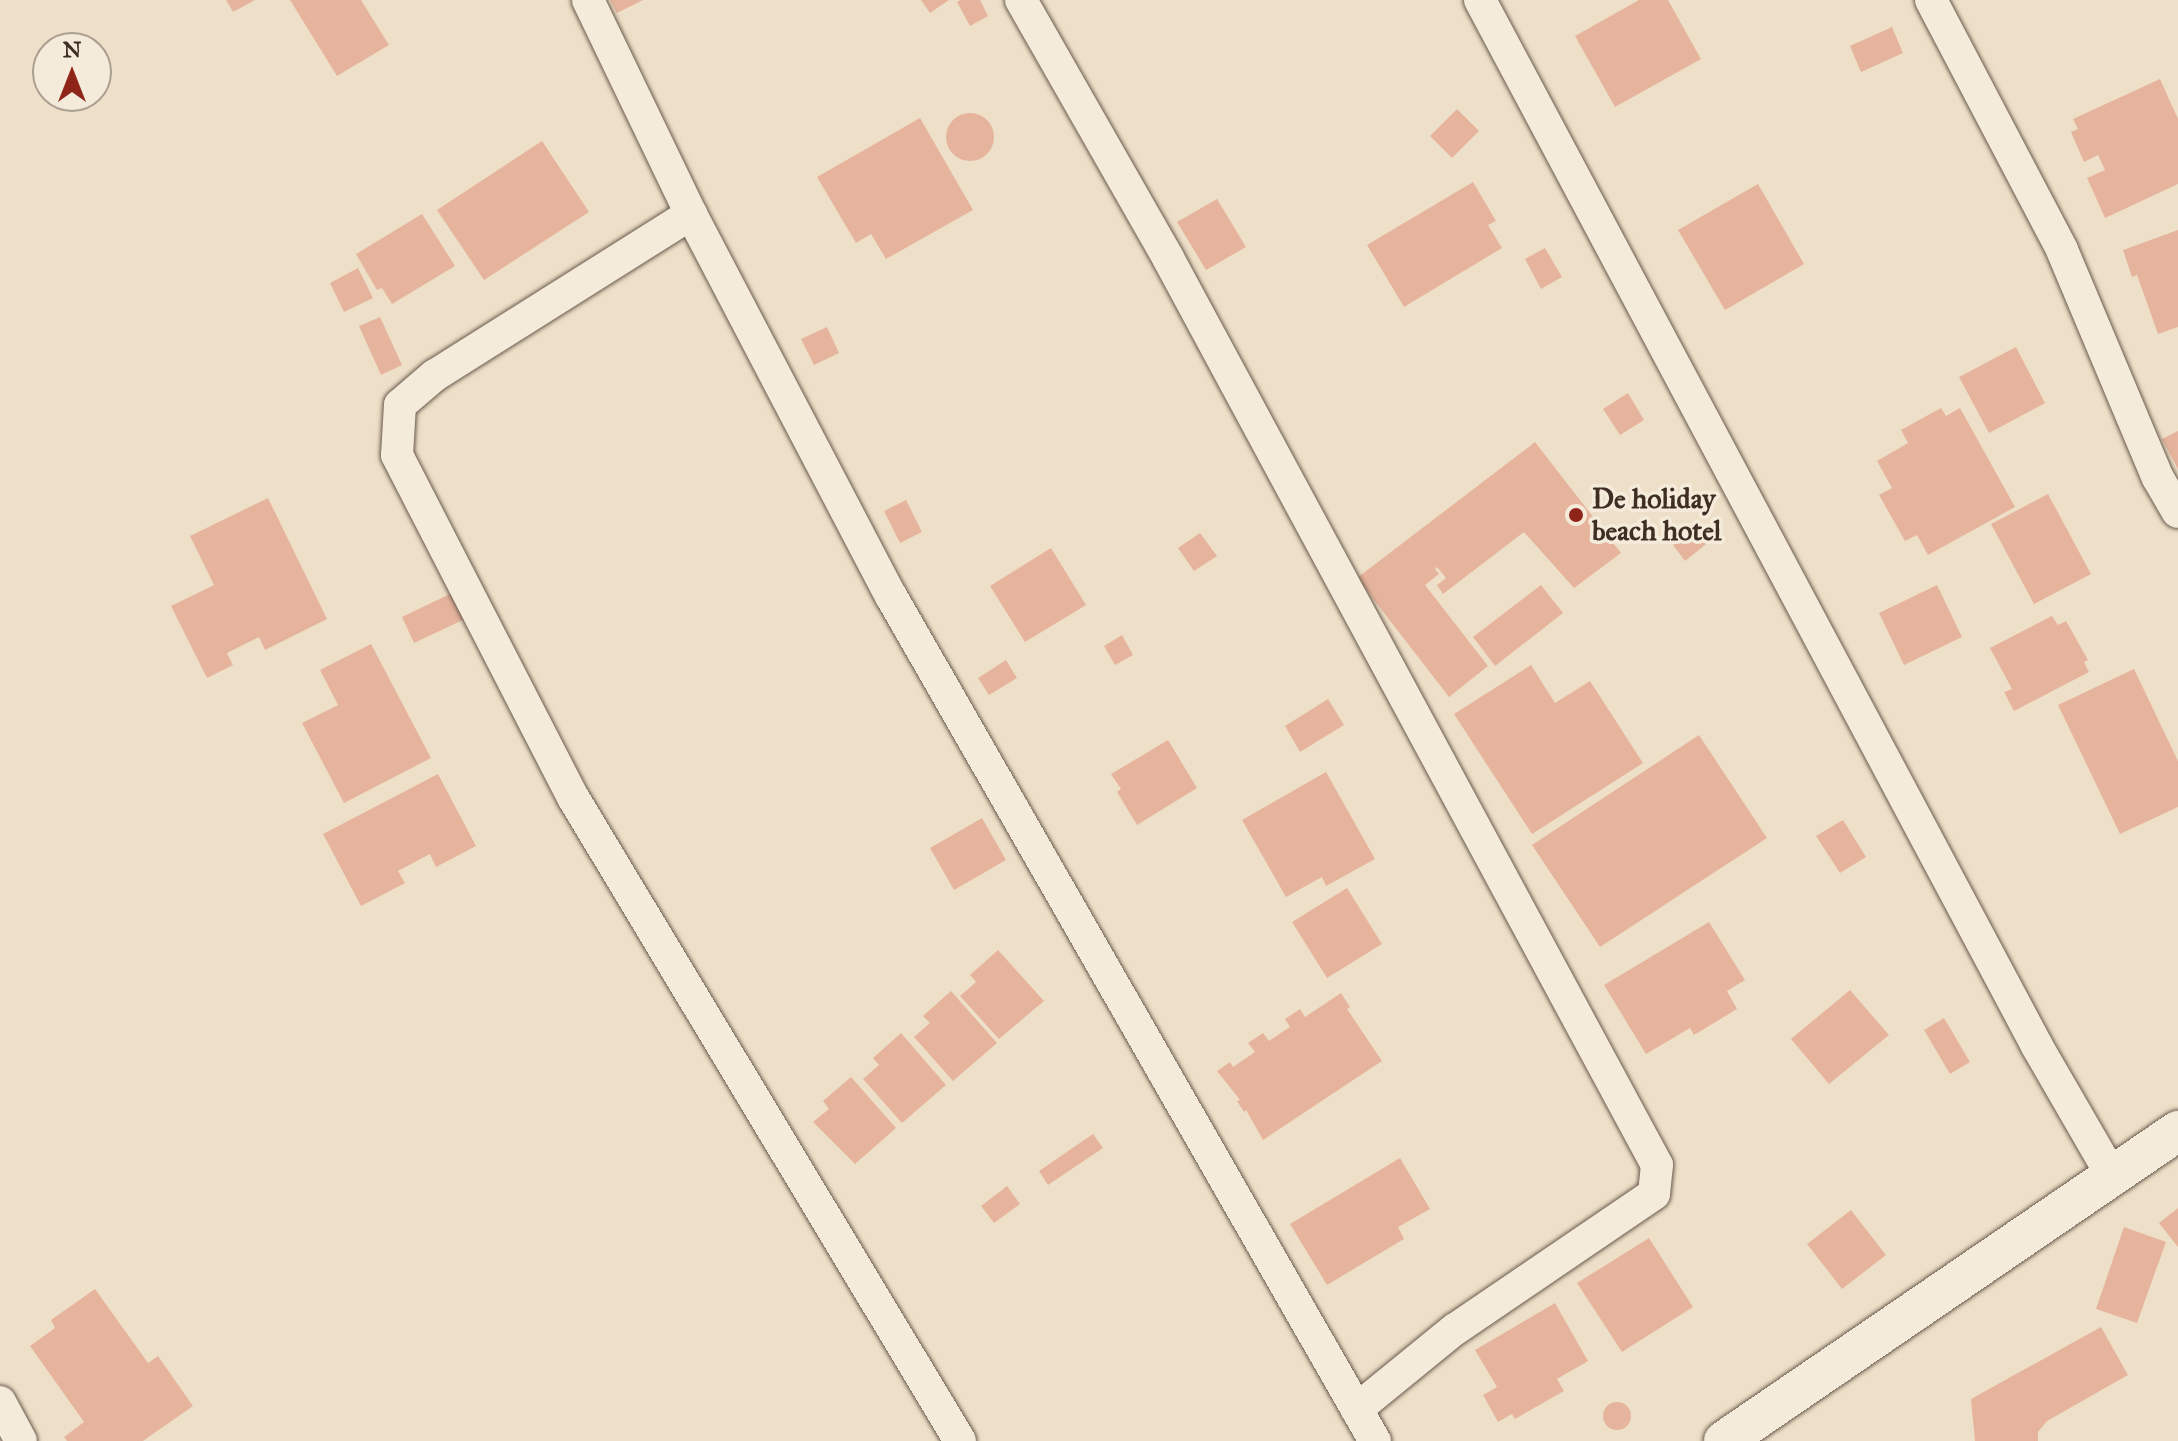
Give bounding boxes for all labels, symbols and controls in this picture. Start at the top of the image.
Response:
north arrow [32,32,112,112]
text: N [63,36,81,63]
place label: De holiday beach hotel [1592,482,1721,548]
marker: De holiday beach hotel [1567,506,1585,524]

